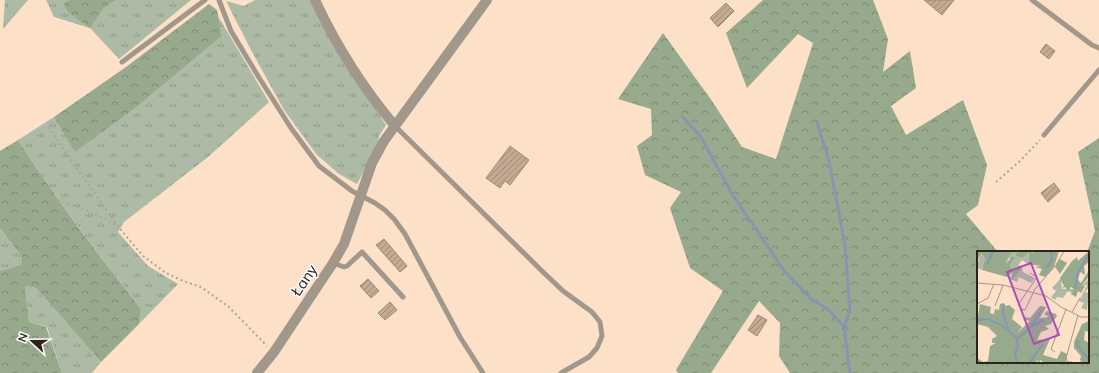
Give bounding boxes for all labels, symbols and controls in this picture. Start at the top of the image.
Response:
inset map [977,251,1089,363]
street label: Łany [286,261,321,300]
north arrow [12,321,52,361]
text: N [15,331,31,344]

